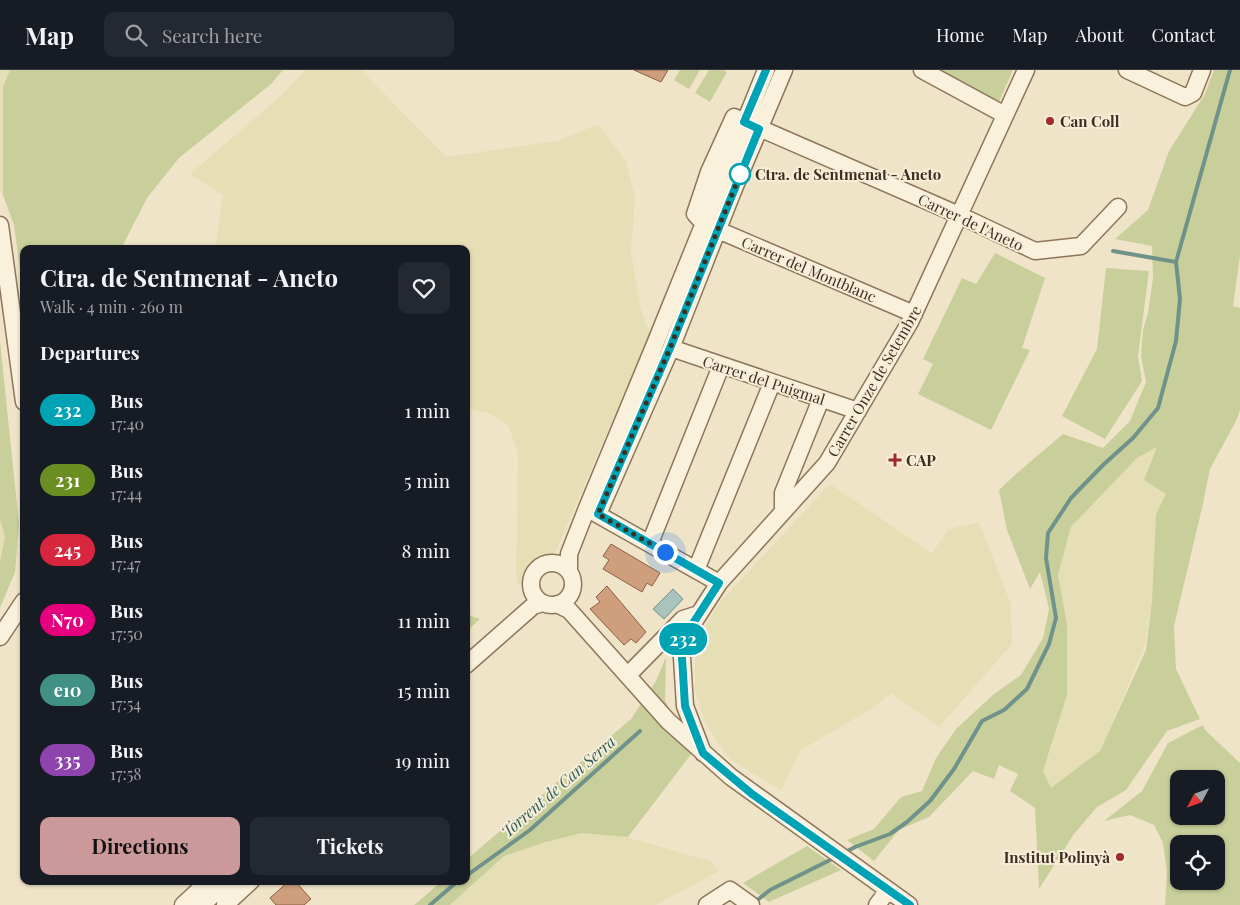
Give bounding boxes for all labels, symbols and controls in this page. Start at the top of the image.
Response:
search box [104,12,454,57]
text: Map [25,19,74,51]
icon: search [122,21,150,49]
text: Search here [162,22,262,48]
text: Home [936,23,984,47]
text: Map [1012,23,1047,47]
text: About [1075,23,1124,47]
text: Contact [1152,23,1215,47]
place label: Can Coll [1060,111,1120,131]
marker: Can Coll [1044,115,1056,127]
marker: Ctra. de Sentmenat - Aneto [729,163,751,185]
place label: Ctra. de Sentmenat - Aneto [755,164,941,184]
street label: Carrer de l'Aneto [915,189,1027,255]
street label: Carrer del Montblanc [739,232,879,306]
text: Ctra. de Sentmenat - Aneto [40,261,338,293]
button: heart [398,262,450,314]
text: Walk · 4 min · 260 m [40,296,183,317]
street label: Carrer Onze de Setembre [822,302,926,460]
text: Departures [40,339,140,365]
street label: Carrer del Puigmal [700,351,828,409]
text: Bus [110,387,143,413]
text: 1 min [404,397,450,423]
text: 232 [54,398,81,422]
text: 17:40 [110,413,144,434]
place label: CAP [906,450,936,470]
marker: CAP [888,453,902,467]
text: Bus [110,457,143,483]
text: 5 min [404,467,450,493]
text: 231 [55,468,80,492]
text: 17:44 [110,483,142,504]
text: Bus [110,527,143,553]
text: 8 min [402,537,450,563]
text: 245 [54,538,81,562]
your location [653,540,678,565]
text: 17:47 [110,553,141,574]
text: Bus [110,597,143,623]
text: 11 min [397,607,450,633]
text: N70 [51,608,84,632]
text: 17:50 [110,623,143,644]
line badge: 232 [654,623,712,655]
text: 232 [669,627,697,651]
text: Bus [110,667,143,693]
text: 15 min [397,677,450,703]
text: e10 [54,678,81,702]
text: 17:54 [110,693,141,714]
water label: Torrent de Can Serra [496,731,620,841]
text: Bus [110,737,143,763]
text: 19 min [395,747,450,773]
text: 335 [55,748,80,772]
text: 17:58 [110,763,142,784]
north arrow [1170,770,1225,825]
map controls [1170,770,1225,890]
button: Directions [40,817,240,875]
button: Tickets [250,817,450,875]
button: locate [1170,835,1225,890]
place label: Institut Polinyà [1004,847,1110,867]
marker: Institut Polinyà [1114,851,1126,863]

